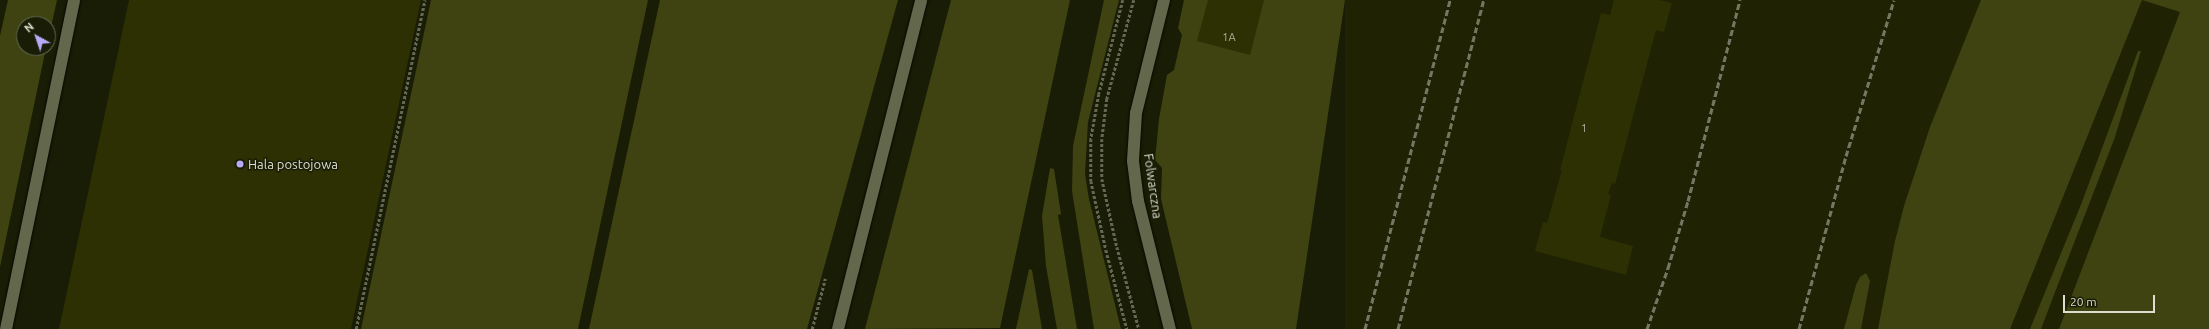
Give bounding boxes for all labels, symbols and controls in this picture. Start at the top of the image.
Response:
north arrow [16,16,56,56]
text: N [22,20,36,35]
house number: 1A [1222,30,1236,44]
house number: 1 [1581,121,1587,135]
street label: Folwarczna [1141,152,1165,220]
place label: Hala postojowa [248,156,338,172]
marker: Hala postojowa [235,159,245,169]
scale bar [2065,287,2157,313]
text: 20 m [2070,295,2097,308]

